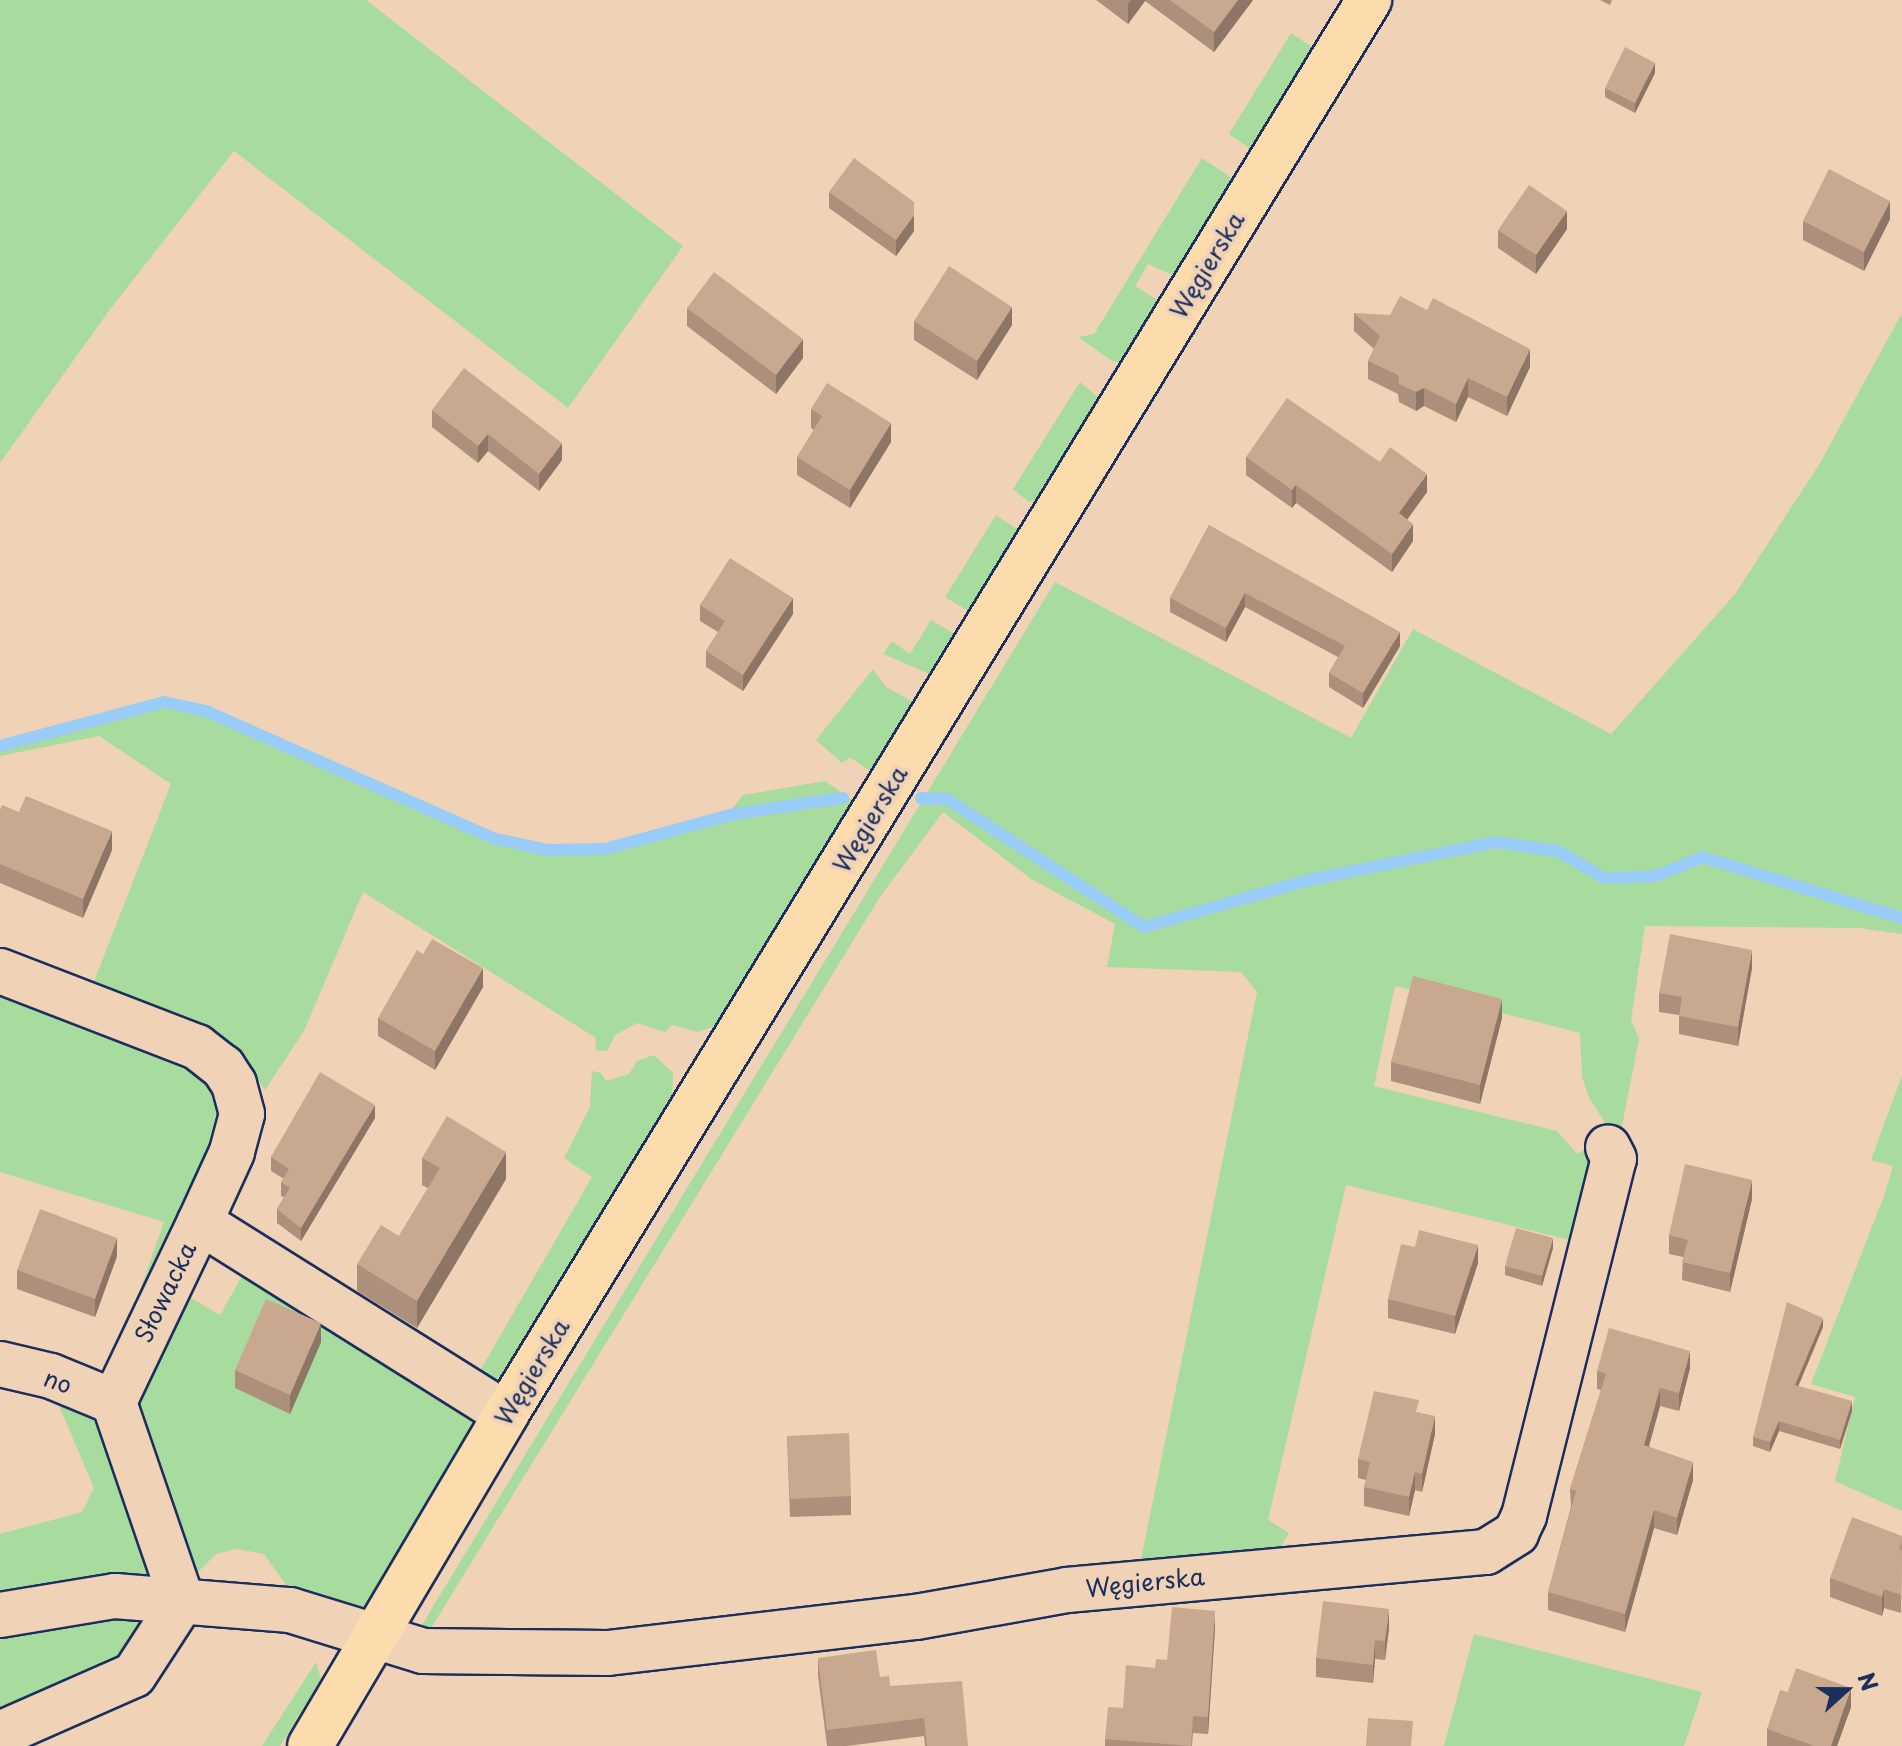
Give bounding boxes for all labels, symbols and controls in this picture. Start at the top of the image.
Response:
street label: Węgierska [1164,207,1250,323]
street label: Węgierska [827,761,913,877]
street label: Słowacka [128,1237,202,1347]
street label: Węgierska [489,1314,575,1430]
street label: no [40,1363,76,1399]
street label: Węgierska [1084,1561,1206,1603]
north arrow [1806,1650,1886,1730]
text: N [1850,1667,1887,1695]

